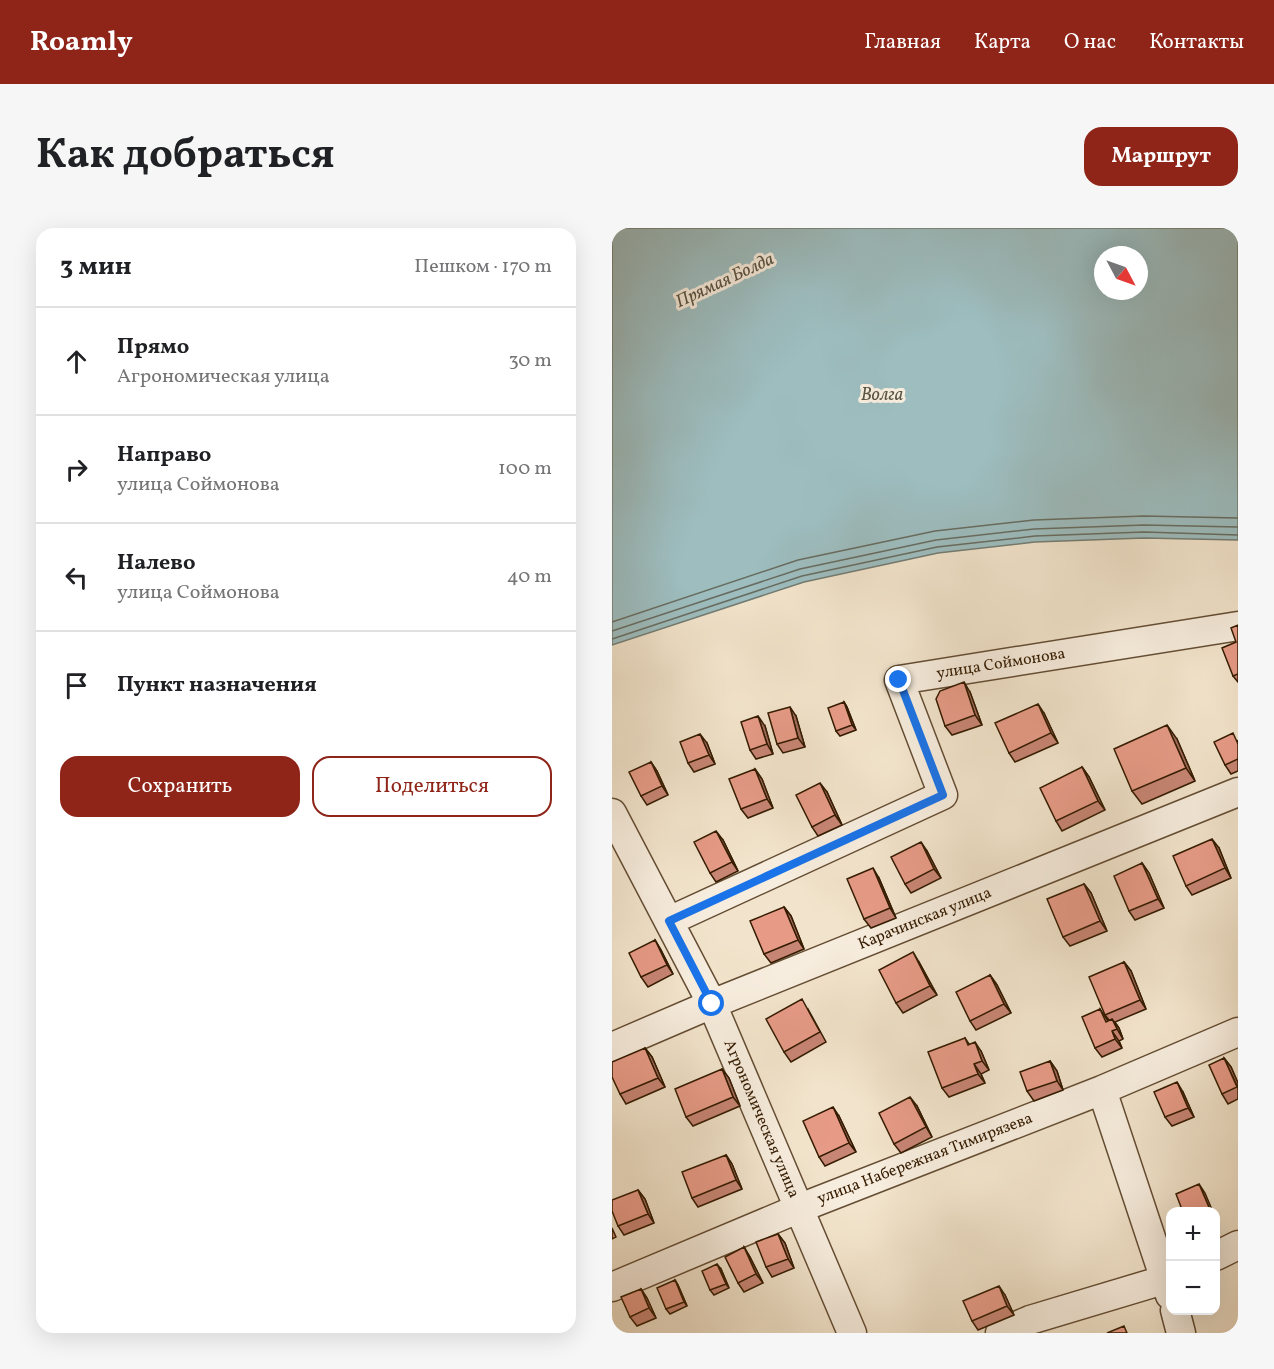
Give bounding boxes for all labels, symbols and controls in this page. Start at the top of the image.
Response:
text: Roamly [30,23,133,62]
text: Главная [864,28,941,57]
text: Карта [974,28,1031,57]
text: О нас [1064,28,1116,57]
text: Контакты [1149,28,1244,57]
text: Как добраться [36,127,335,186]
button: Маршрут [1084,127,1238,186]
north arrow [1094,246,1148,300]
water label: Прямая Болда [672,247,778,315]
text: 3 мин [60,249,132,285]
text: Пешком · 170 m [414,253,552,281]
text: Прямо [117,332,189,363]
icon: ahead [60,345,93,378]
text: 30 m [508,347,552,375]
text: Агрономическая улица [117,363,330,391]
water label: Волга [861,383,903,408]
text: Направо [117,440,211,471]
icon: right [60,453,93,486]
text: 100 m [498,455,552,483]
text: улица Соймонова [117,471,280,499]
text: Налево [117,548,196,579]
icon: left [60,561,93,594]
text: 40 m [507,563,552,591]
text: улица Соймонова [117,579,280,607]
street label: улица Соймонова [935,643,1067,685]
route end [885,666,911,692]
icon: arrive [60,669,93,702]
text: Пункт назначения [117,670,317,701]
button: Сохранить [60,756,300,817]
button: Поделиться [312,756,552,817]
street label: Карачинская улица [855,882,995,956]
route start [698,990,724,1016]
street label: Агрономическая улица [718,1036,804,1202]
street label: улица Набережная Тимирязева [814,1108,1036,1210]
map controls [1166,1207,1220,1315]
button: + [1166,1207,1220,1261]
button: − [1166,1261,1220,1315]

